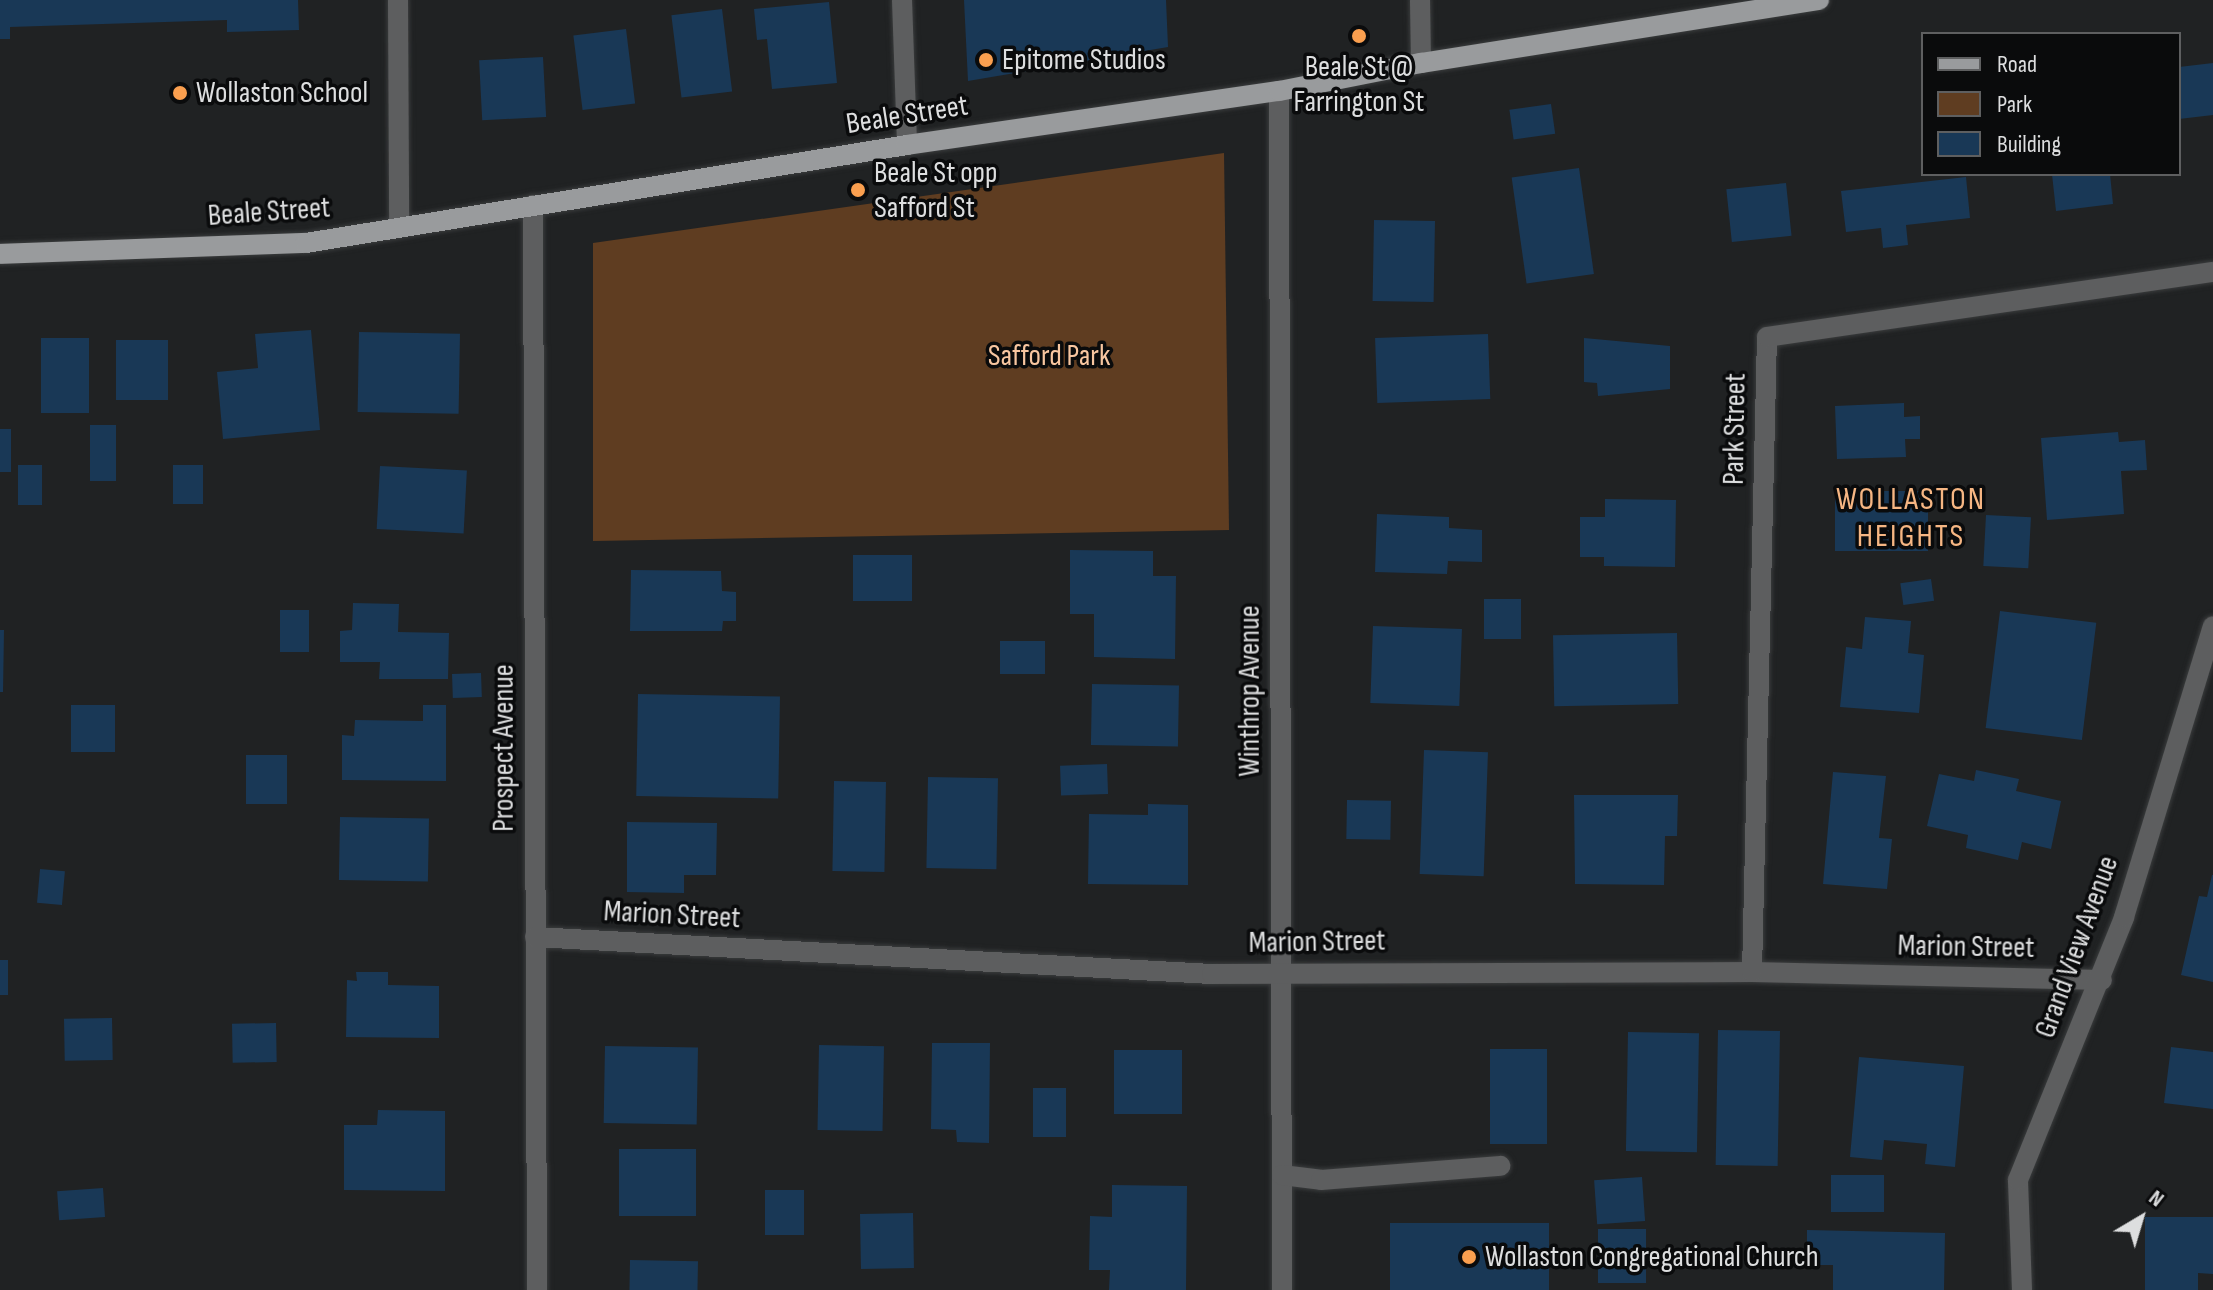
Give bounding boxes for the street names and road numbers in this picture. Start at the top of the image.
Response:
street label: Beale Street [844,88,970,142]
street label: Beale Street [207,190,331,234]
street label: Park Street [1716,373,1754,485]
street label: Winthrop Avenue [1232,605,1268,777]
street label: Prospect Avenue [486,664,522,832]
street label: Grand View Avenue [2027,851,2127,1043]
street label: Marion Street [603,893,741,937]
street label: Marion Street [1248,923,1386,961]
street label: Marion Street [1897,928,2035,966]

